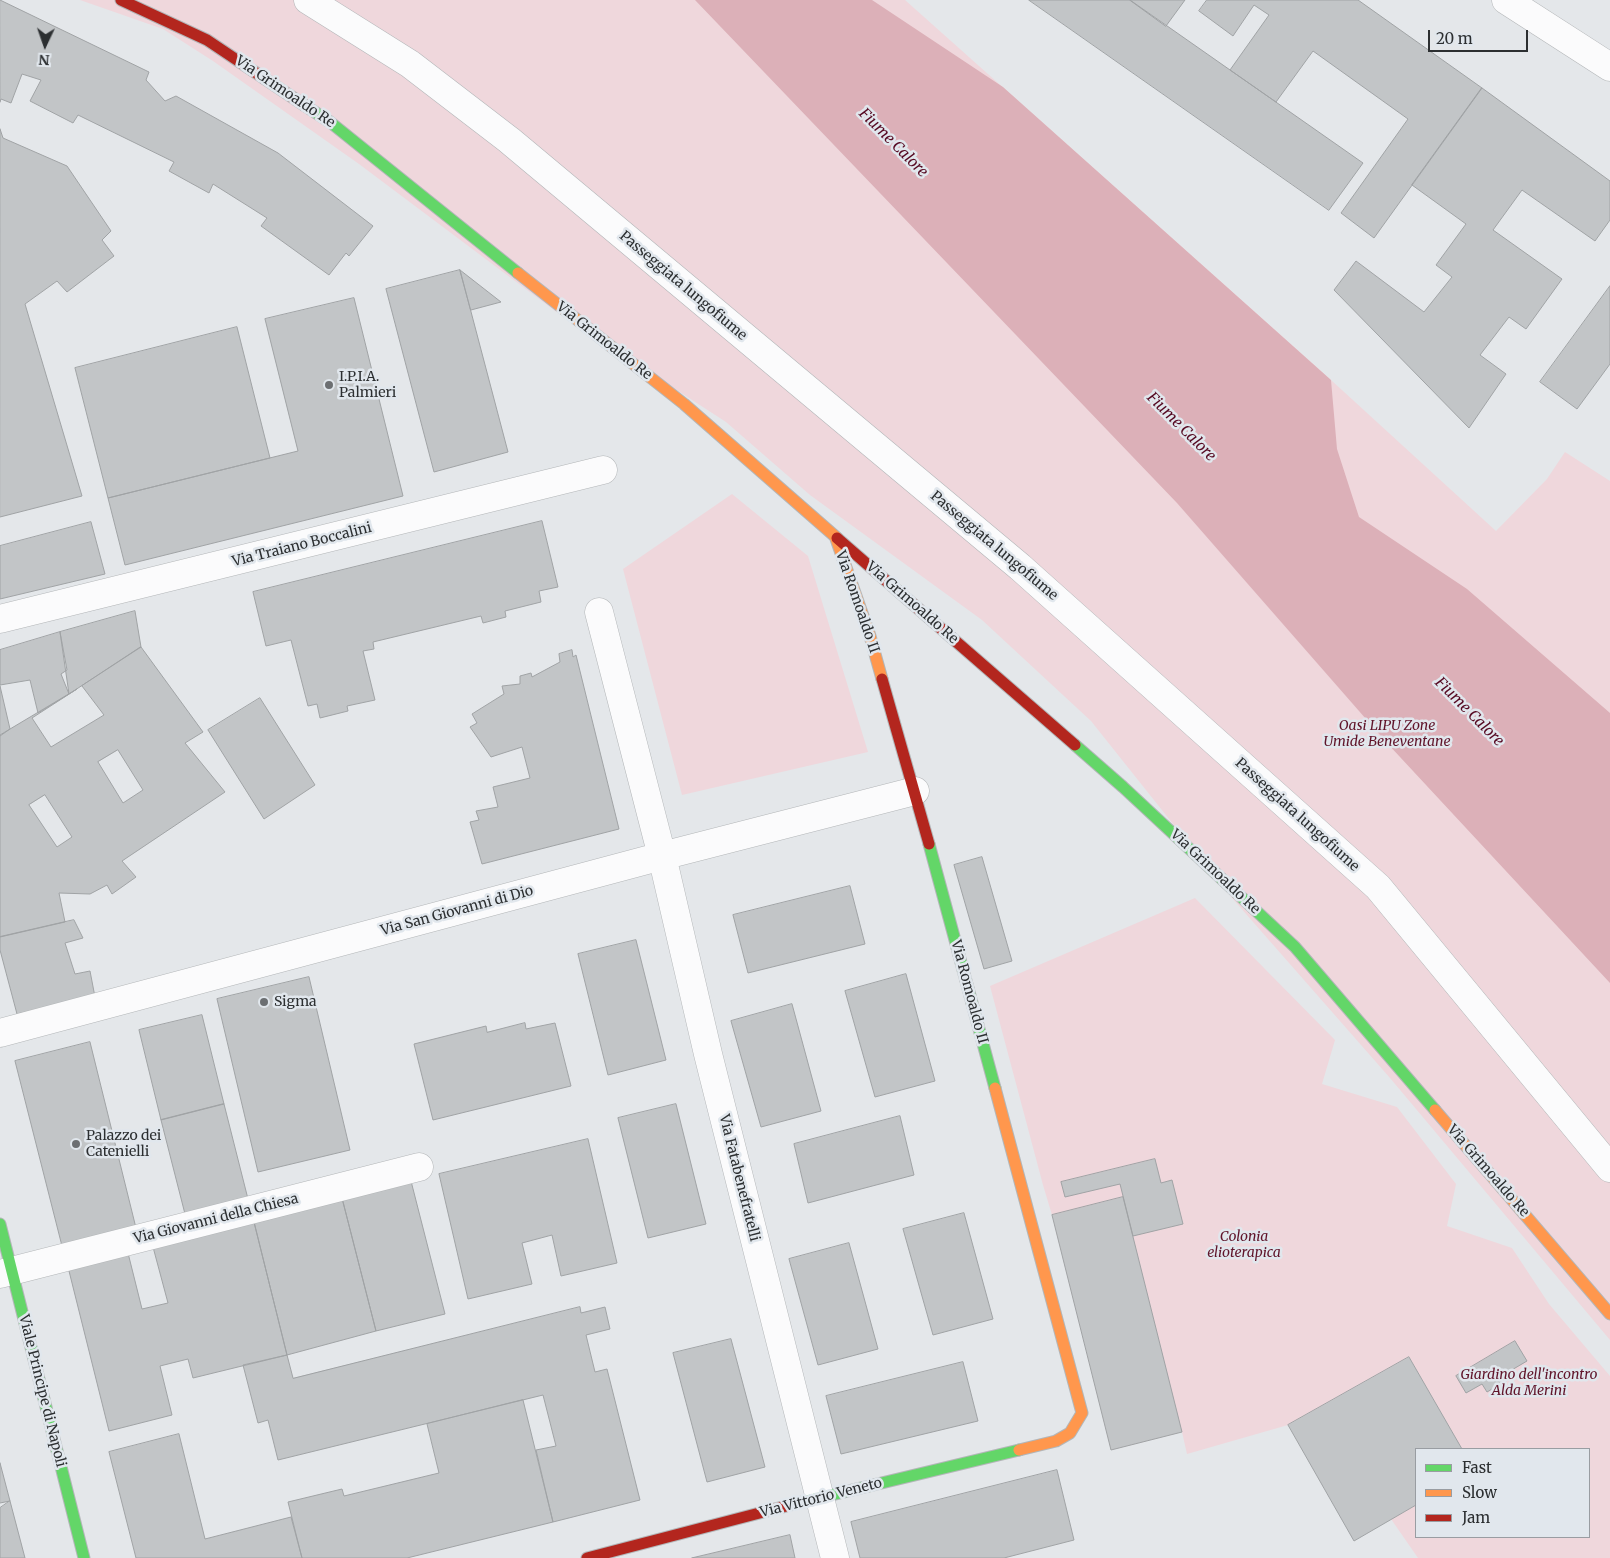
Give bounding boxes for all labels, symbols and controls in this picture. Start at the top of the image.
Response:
north arrow [20,20,70,70]
scale bar [1430,20,1530,52]
text: 20 m [1436,29,1473,48]
text: N [38,51,50,69]
street label: Via Grimoaldo Re [232,52,338,132]
water label: Fiume Calore [855,105,931,181]
street label: Passeggiata lungofiume [616,228,750,344]
street label: Via Grimoaldo Re [553,299,655,383]
place label: I.P.I.A. Palmieri [339,369,396,402]
marker: I.P.I.A. Palmieri [323,379,335,391]
water label: Fiume Calore [1143,389,1219,465]
street label: Passeggiata lungofiume [927,488,1061,604]
street label: Via Traiano Boccalini [230,520,374,570]
street label: Via Romoaldo II [832,549,882,655]
street label: Via Grimoaldo Re [863,558,961,648]
water label: Fiume Calore [1431,674,1507,750]
park label: Oasi LIPU Zone Umide Beneventane [1323,718,1451,750]
street label: Passeggiata lungofiume [1232,755,1362,875]
street label: Via Grimoaldo Re [1167,826,1263,918]
street label: Via San Giovanni di Dio [379,883,535,939]
street label: Via Romoaldo II [947,938,991,1046]
place label: Sigma [274,994,317,1010]
marker: Sigma [258,996,270,1008]
street label: Via Fatabenefratelli [715,1113,763,1243]
street label: Via Grimoaldo Re [1443,1122,1533,1220]
place label: Palazzo dei Catenielli [86,1128,161,1160]
marker: Palazzo dei Catenielli [70,1138,82,1150]
street label: Via Giovanni della Chiesa [132,1190,300,1248]
park label: Colonia elioterapica [1207,1229,1281,1262]
street label: Viale Principe di Napoli [15,1313,69,1469]
park label: Giardino dell'incontro Alda Merini [1461,1367,1597,1400]
legend [1415,1448,1590,1538]
text: Fast [1462,1458,1492,1477]
street label: Via Vittorio Veneto [758,1475,884,1521]
text: Slow [1462,1483,1497,1502]
text: Jam [1462,1508,1490,1527]

